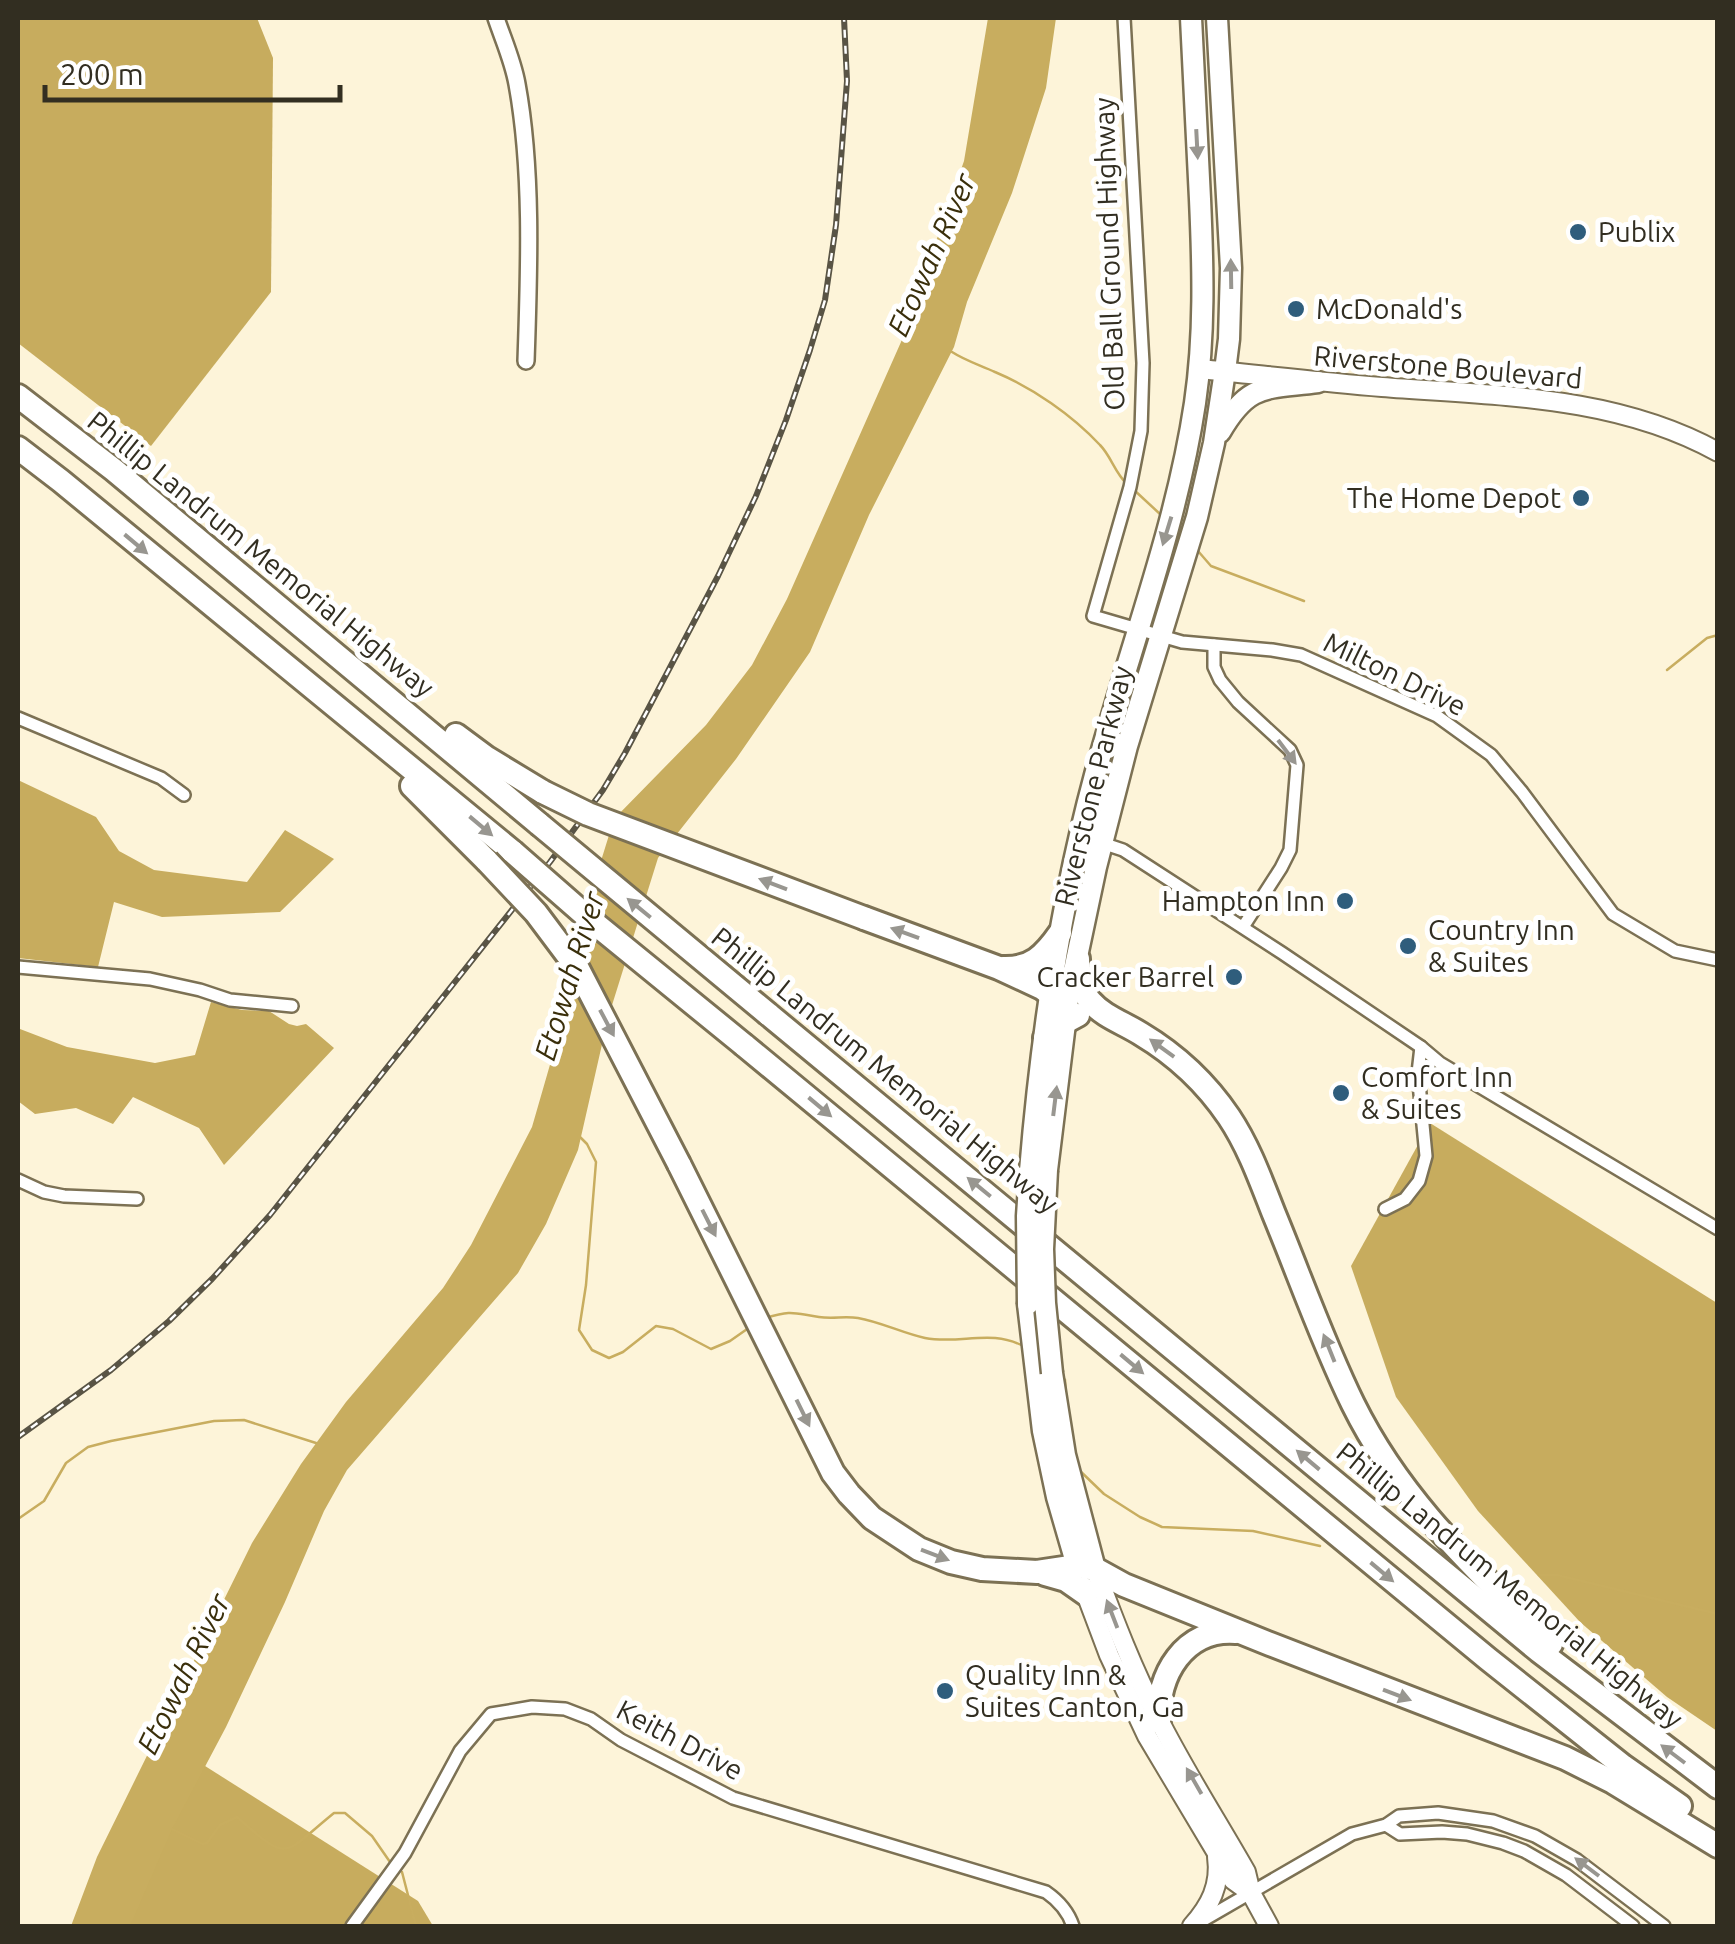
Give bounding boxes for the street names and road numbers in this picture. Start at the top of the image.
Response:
street label: Old Ball Ground Highway [1088,97,1129,411]
street label: Riverstone Boulevard [1313,339,1583,394]
street label: Phillip Landrum Memorial Highway [82,404,440,703]
street label: Milton Drive [1319,626,1471,721]
street label: Riverstone Parkway [1048,663,1137,909]
street label: Phillip Landrum Memorial Highway [706,920,1064,1219]
street label: Phillip Landrum Memorial Highway [1331,1435,1689,1734]
street label: Keith Drive [612,1693,749,1786]

